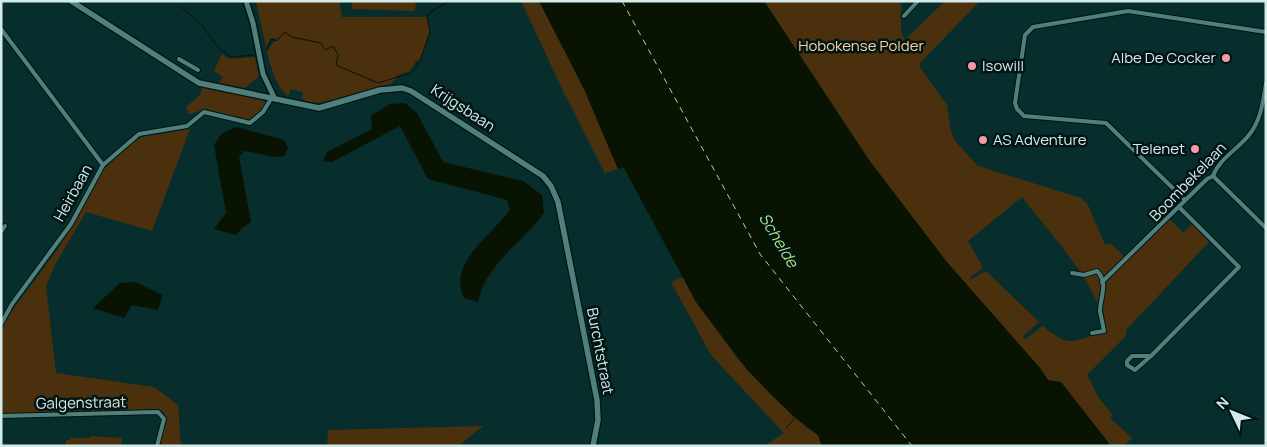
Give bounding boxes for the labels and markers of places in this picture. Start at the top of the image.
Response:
place label: Albe De Cocker [1111,47,1217,68]
marker: Albe De Cocker [1220,52,1232,64]
place label: Isowill [982,55,1024,76]
marker: Isowill [966,60,978,72]
place label: AS Adventure [993,129,1087,150]
marker: AS Adventure [977,134,989,146]
place label: Telenet [1133,138,1185,159]
marker: Telenet [1189,143,1201,155]

